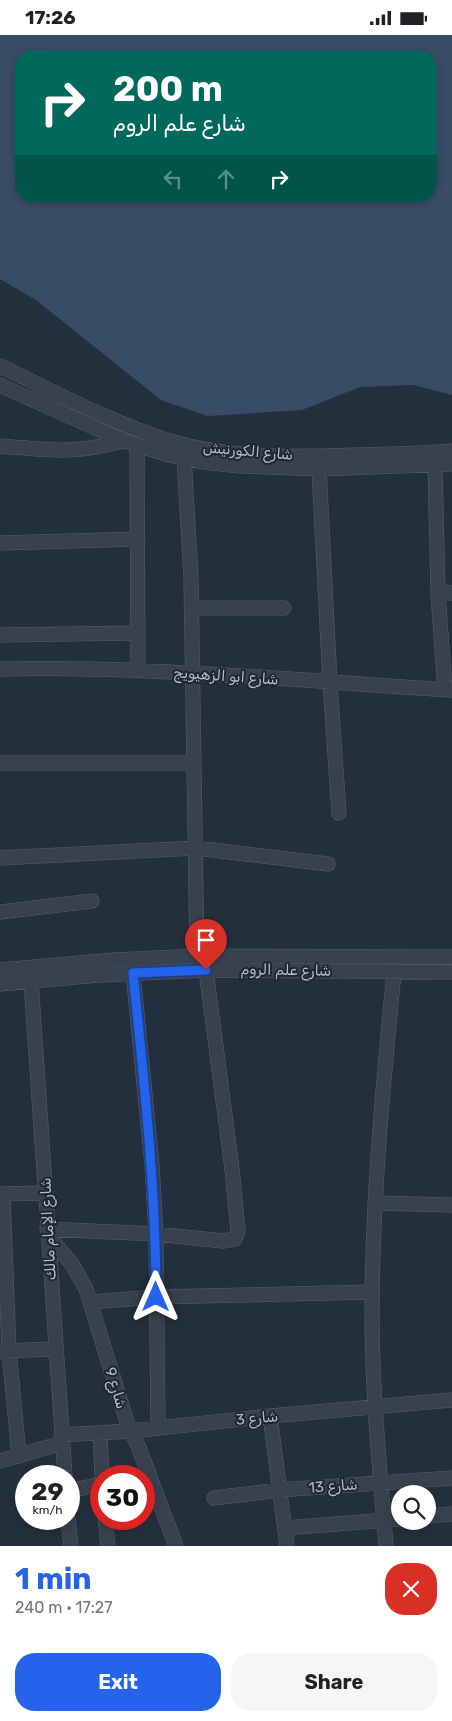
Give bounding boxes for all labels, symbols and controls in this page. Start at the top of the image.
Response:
text: 17:26 [25,6,76,29]
text: 200 m [113,68,223,110]
icon: right [30,70,95,135]
text: شارع علم الروم [113,110,246,137]
icon: left [159,165,187,193]
icon: ahead [212,165,240,193]
icon: right [265,165,293,193]
street label: شارع الكورنيش [202,438,294,466]
street label: شارع ابو الزهيويج [173,663,279,691]
pin [185,919,227,970]
icon: arrive [192,926,220,954]
street label: شارع علم الروم [240,960,331,982]
street label: شارع الإمام مالك [36,1177,62,1281]
position arrow [129,1270,181,1322]
street label: شارع 9 [99,1365,131,1412]
street label: شارع 3 [235,1407,279,1431]
speed limit sign: 30 [90,1465,155,1530]
street label: شارع 13 [308,1475,358,1499]
text: 29 [31,1477,64,1506]
map controls [391,1485,436,1530]
button: search [391,1485,436,1530]
text: km/h [33,1503,62,1517]
text: 1 min [15,1561,92,1597]
button: close [385,1563,437,1615]
text: 240 m · 17:27 [15,1598,112,1617]
button: Exit [15,1653,221,1711]
button: Share [231,1653,437,1711]

